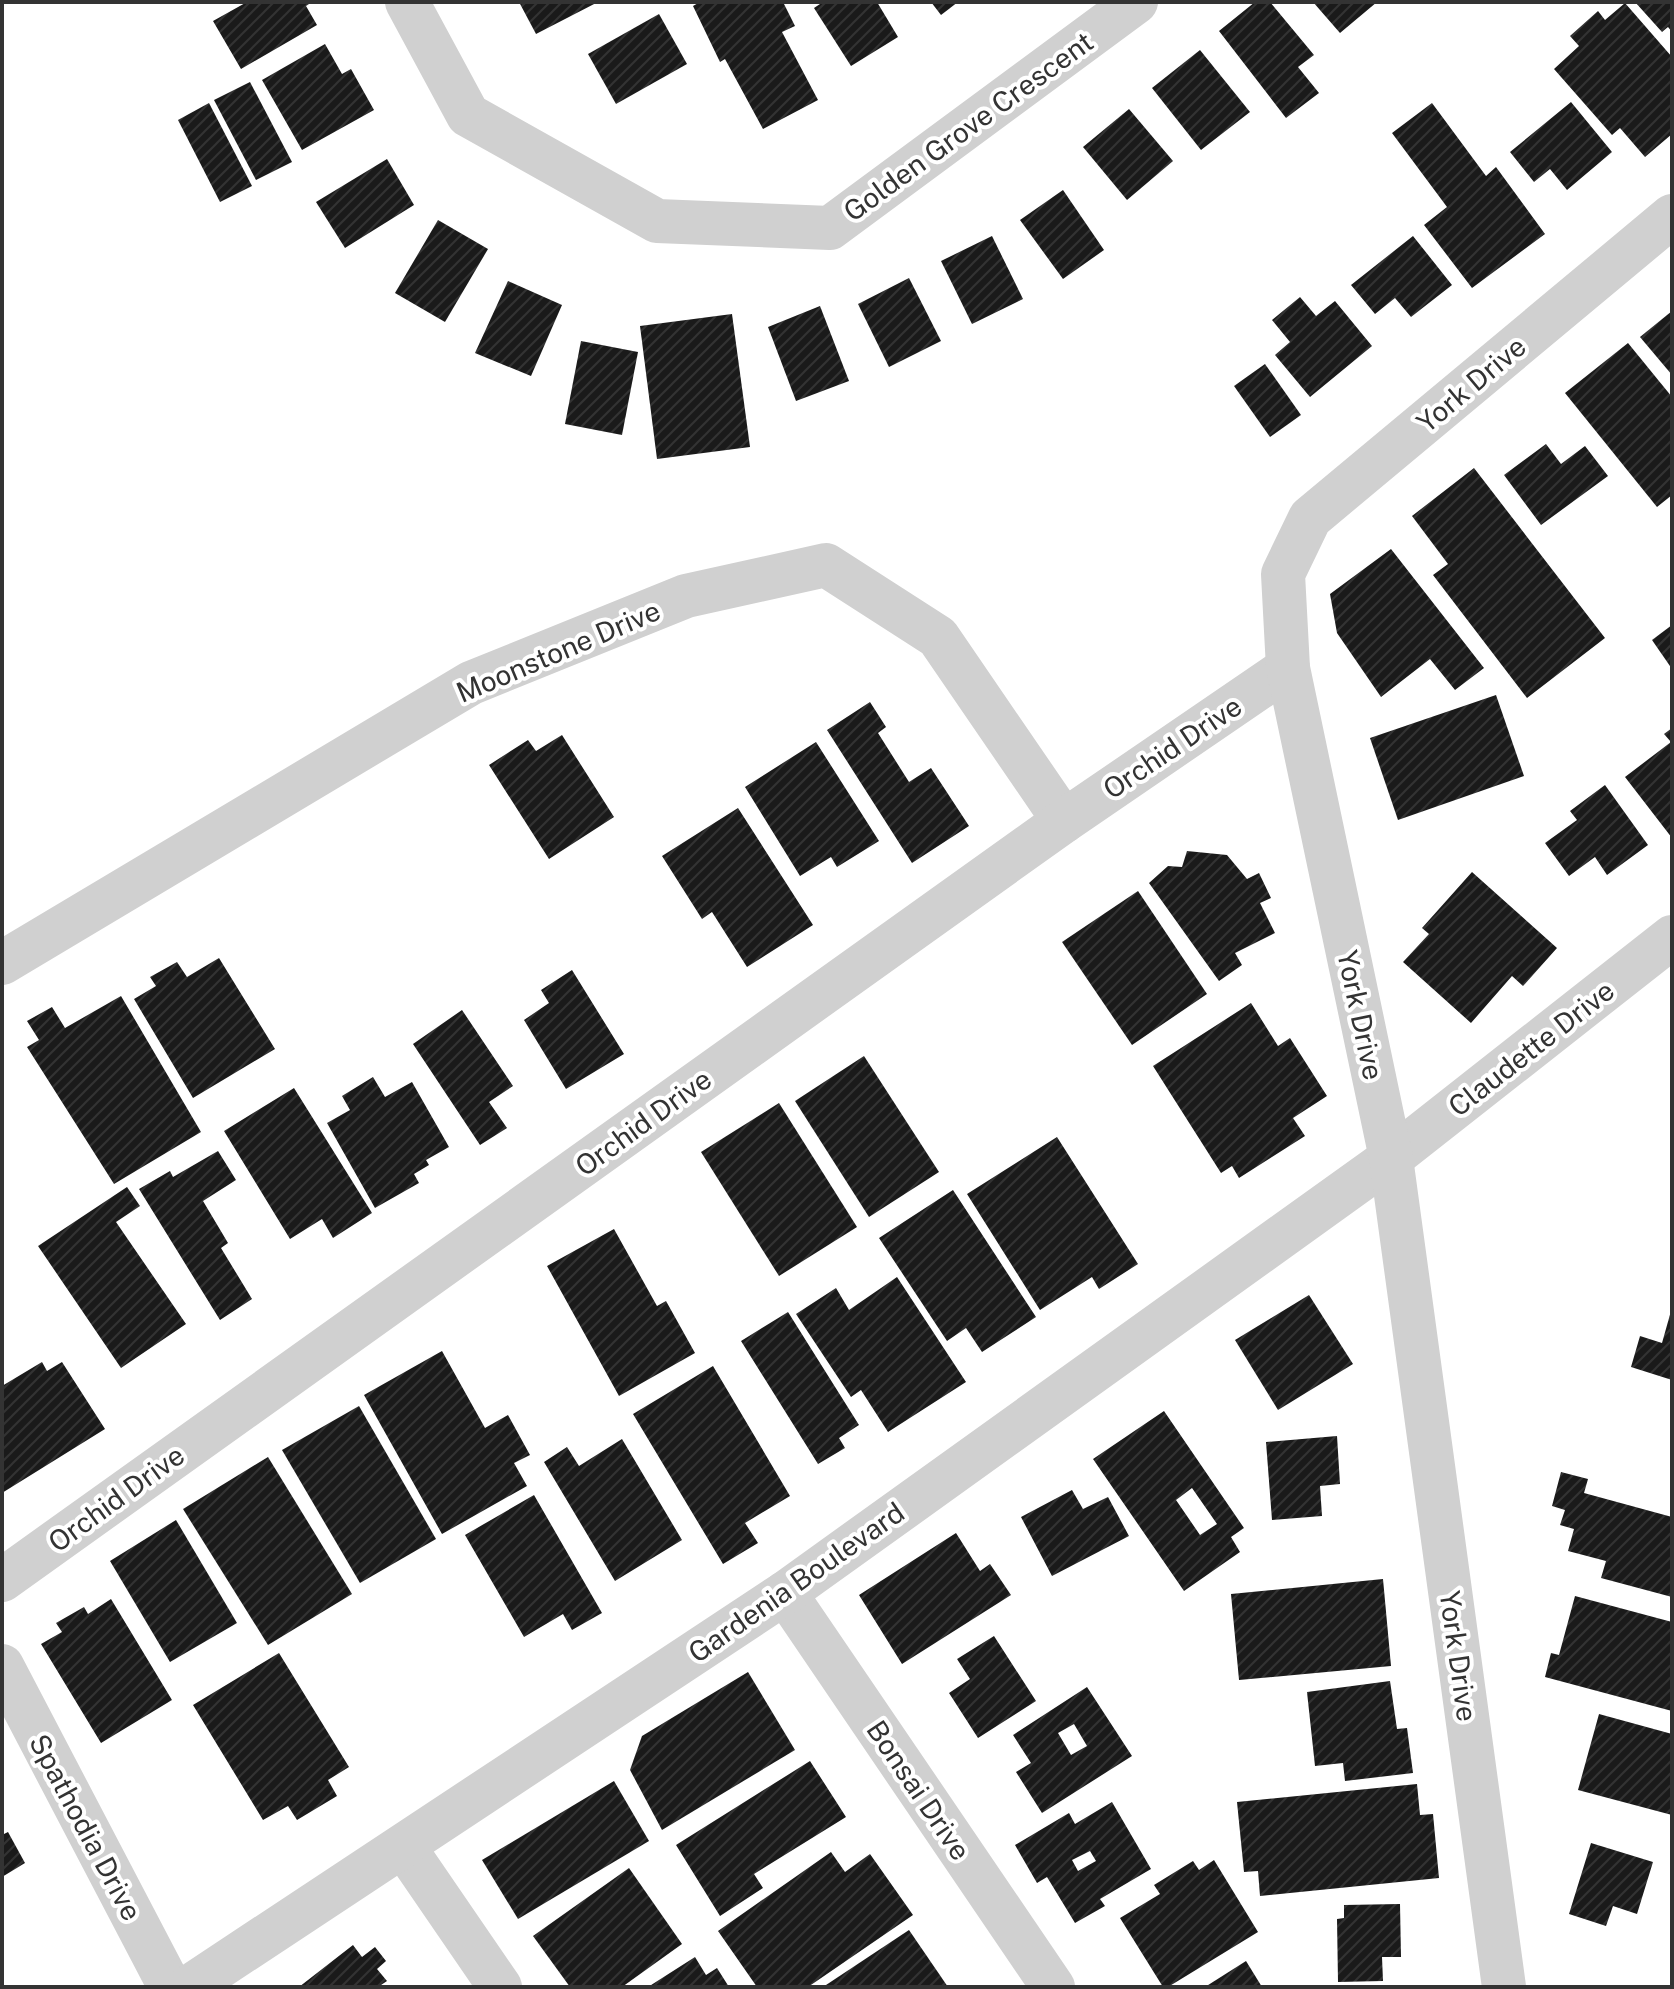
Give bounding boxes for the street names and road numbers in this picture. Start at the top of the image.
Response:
street label: Golden Grove Crescent [837,24,1099,228]
street label: York Drive [1410,329,1532,439]
street label: Moonstone Drive [451,593,665,709]
street label: Orchid Drive [1097,689,1247,805]
street label: York Drive [1331,947,1391,1083]
street label: Claudette Drive [1442,973,1620,1123]
street label: Orchid Drive [569,1062,717,1182]
street label: Orchid Drive [42,1438,190,1558]
street label: Gardenia Boulevard [682,1495,910,1669]
street label: York Drive [1434,1589,1484,1723]
street label: Bonsai Drive [860,1714,978,1866]
street label: Spathodia Drive [23,1728,149,1926]

